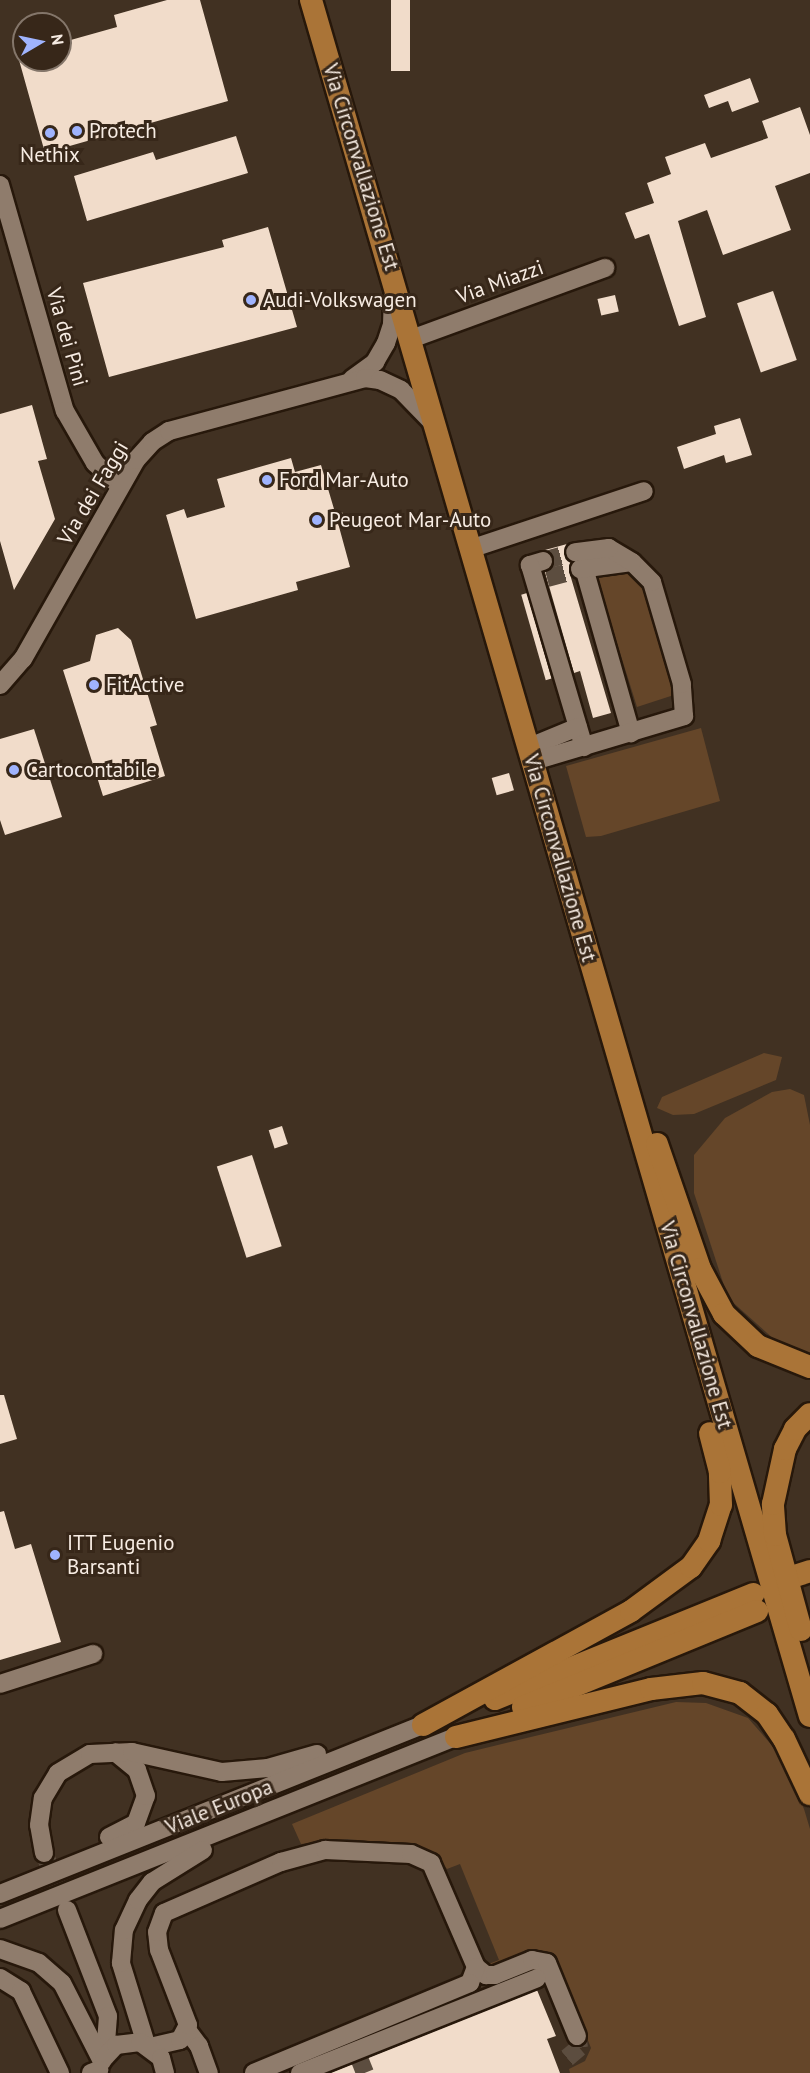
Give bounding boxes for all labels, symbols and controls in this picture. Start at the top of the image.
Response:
north arrow [12,12,72,72]
text: N [47,33,69,46]
street label: Via Circonvallazione Est [318,61,404,273]
place label: Protech [89,118,157,144]
marker: Protech [70,124,84,138]
marker: Nethix [43,126,57,140]
place label: Nethix [20,142,80,168]
street label: Via Miazzi [453,255,547,309]
street label: Via dei Pini [41,285,93,389]
place label: Audi-Volkswagen [263,287,417,313]
marker: Audi-Volkswagen [244,293,258,307]
street label: Via dei Faggi [52,437,134,549]
place label: Ford Mar-Auto [279,467,409,493]
marker: Ford Mar-Auto [260,473,274,487]
place label: Peugeot Mar-Auto [329,507,491,533]
marker: Peugeot Mar-Auto [310,513,324,527]
place label: FitActive [106,672,184,698]
marker: FitActive [87,678,101,692]
street label: Via Circonvallazione Est [518,751,602,965]
place label: Cartocontabile [26,757,157,783]
marker: Cartocontabile [7,763,21,777]
street label: Via Circonvallazione Est [654,1218,738,1432]
place label: ITT Eugenio Barsanti [67,1530,175,1580]
marker: ITT Eugenio Barsanti [48,1548,62,1562]
street label: Viale Europa [162,1774,276,1840]

